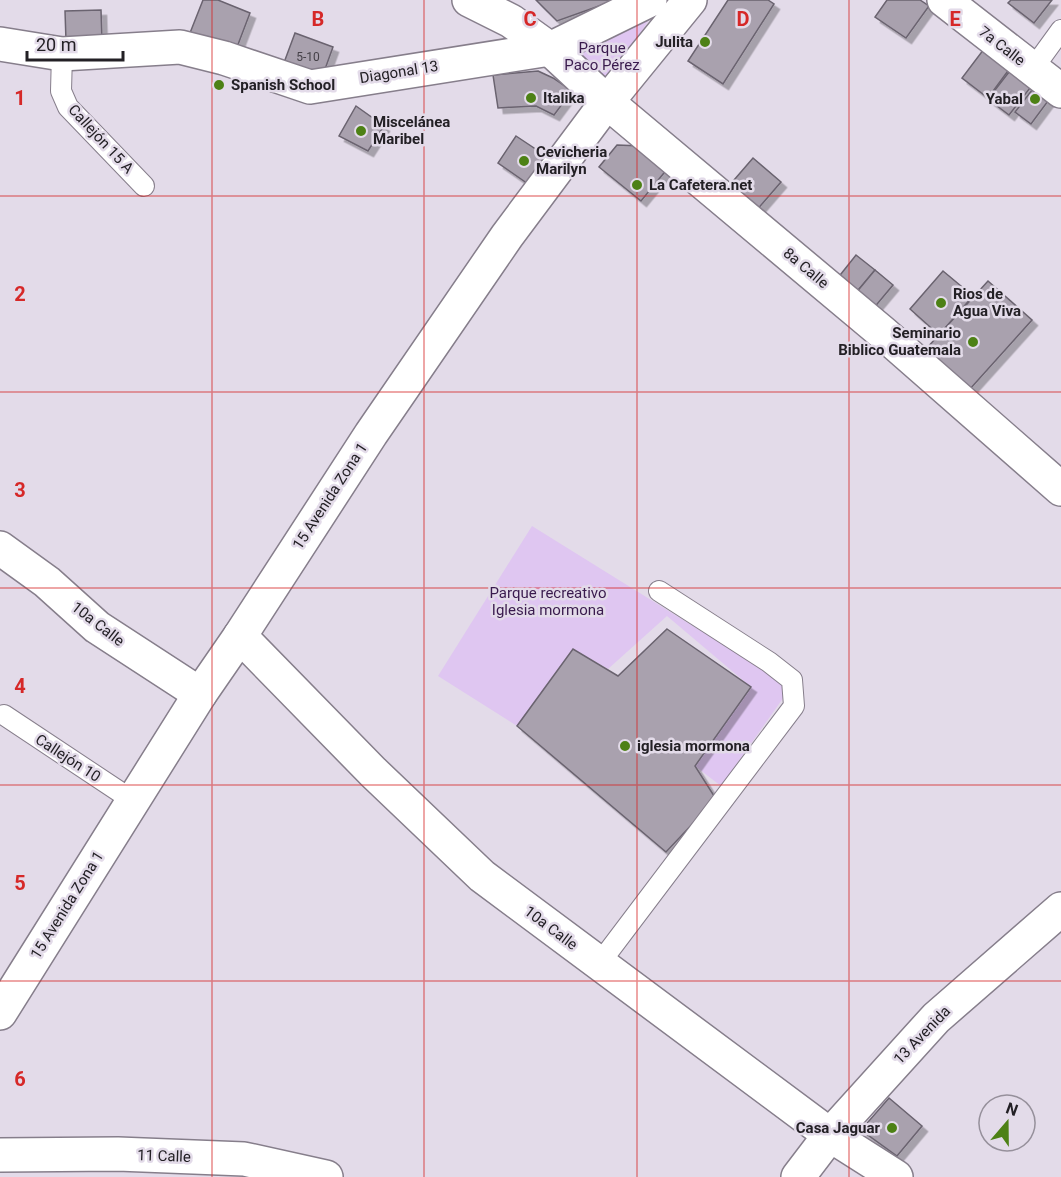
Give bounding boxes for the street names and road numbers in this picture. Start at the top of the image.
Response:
street label: 7a Calle [975,22,1029,70]
street label: Diagonal 13 [358,57,440,87]
street label: Callejón 15 A [65,101,138,177]
street label: 8a Calle [780,244,832,292]
street label: 15 Avenida Zona 1 [289,439,371,553]
street label: 10a Calle [68,598,128,650]
street label: Callejón 10 [32,730,104,786]
street label: 15 Avenida Zona 1 [27,848,107,962]
street label: 10a Calle [521,902,581,954]
street label: 13 Avenida [890,1002,954,1068]
street label: 11 Calle [137,1146,191,1166]

